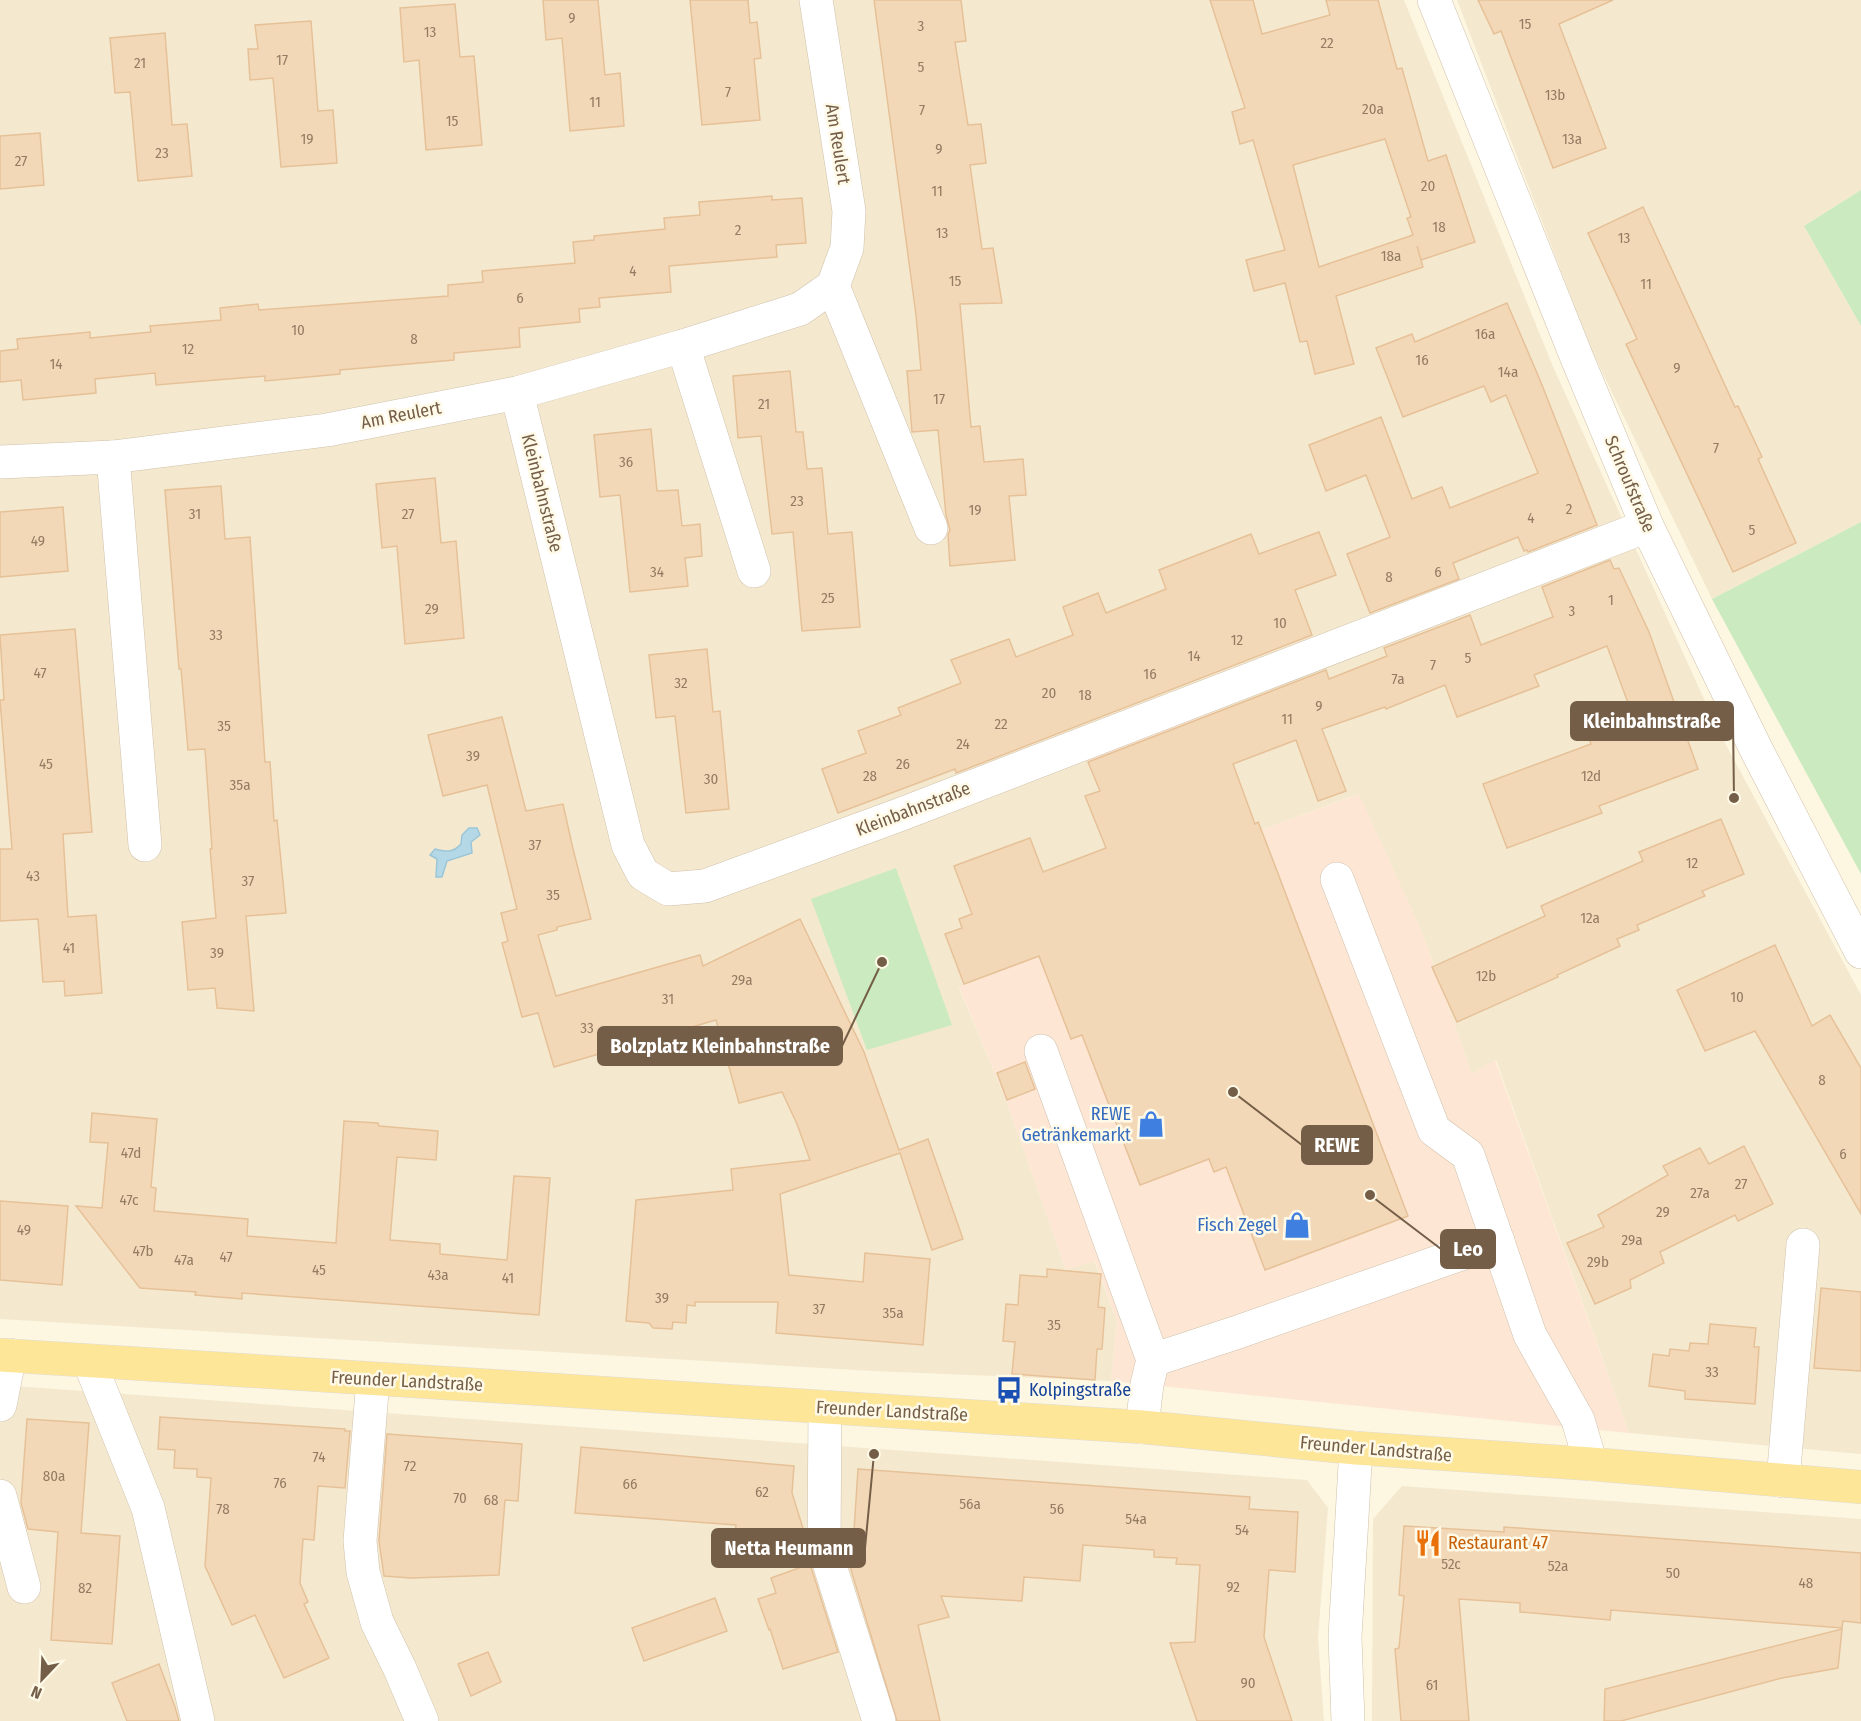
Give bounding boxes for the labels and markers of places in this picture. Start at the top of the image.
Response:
callout: Kleinbahnstraße [1571,702,1733,740]
callout: Bolzplatz Kleinbahnstraße [598,1027,842,1065]
place label: REWE Getränkemarkt [1022,1103,1131,1146]
shop icon: REWE Getränkemarkt [1136,1109,1166,1139]
callout: REWE [1302,1126,1372,1164]
shop icon: Fisch Zegel [1282,1210,1312,1240]
place label: Fisch Zegel [1197,1214,1277,1236]
callout: Leo [1441,1230,1495,1268]
bus stop icon: Kolpingstraße [994,1375,1024,1405]
place label: Kolpingstraße [1029,1379,1131,1401]
restaurant icon: Restaurant 47 [1413,1528,1443,1558]
callout: Netta Heumann [712,1529,865,1567]
place label: Restaurant 47 [1448,1532,1548,1554]

